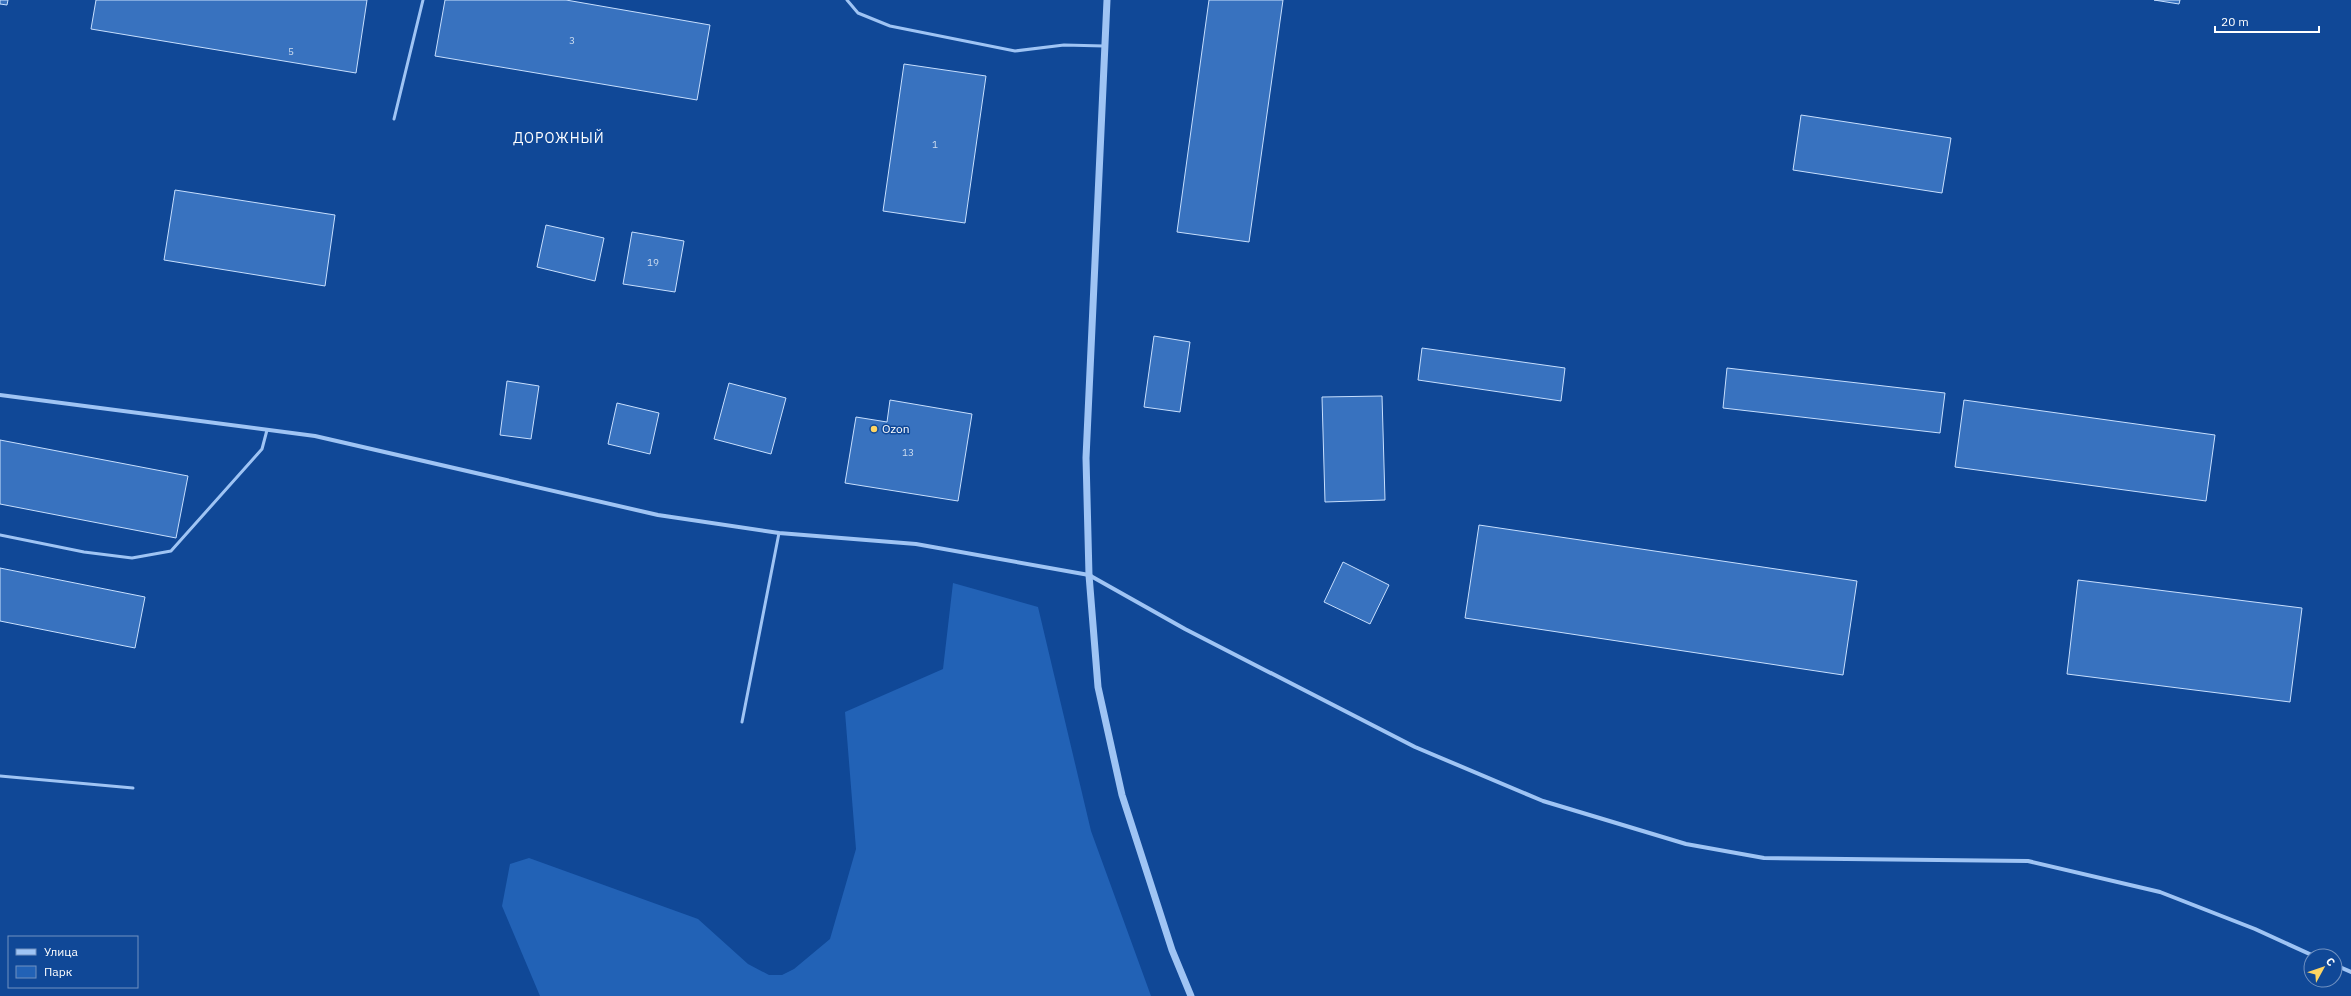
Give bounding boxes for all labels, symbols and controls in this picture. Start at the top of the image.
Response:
scale bar [2215,8,2319,34]
text: 20 m [2221,14,2249,29]
house number: 3 [569,34,575,47]
house number: 5 [288,45,294,58]
district label: ДОРОЖНЫЙ [513,128,605,147]
house number: 1 [932,138,938,151]
house number: 19 [647,256,659,269]
place label: Ozon [882,421,909,436]
marker: Ozon [869,424,879,434]
house number: 13 [902,446,914,459]
legend [8,936,138,988]
text: Улица [44,944,78,959]
north arrow [2303,948,2343,988]
text: С [2323,954,2338,969]
text: Парк [44,964,73,979]

